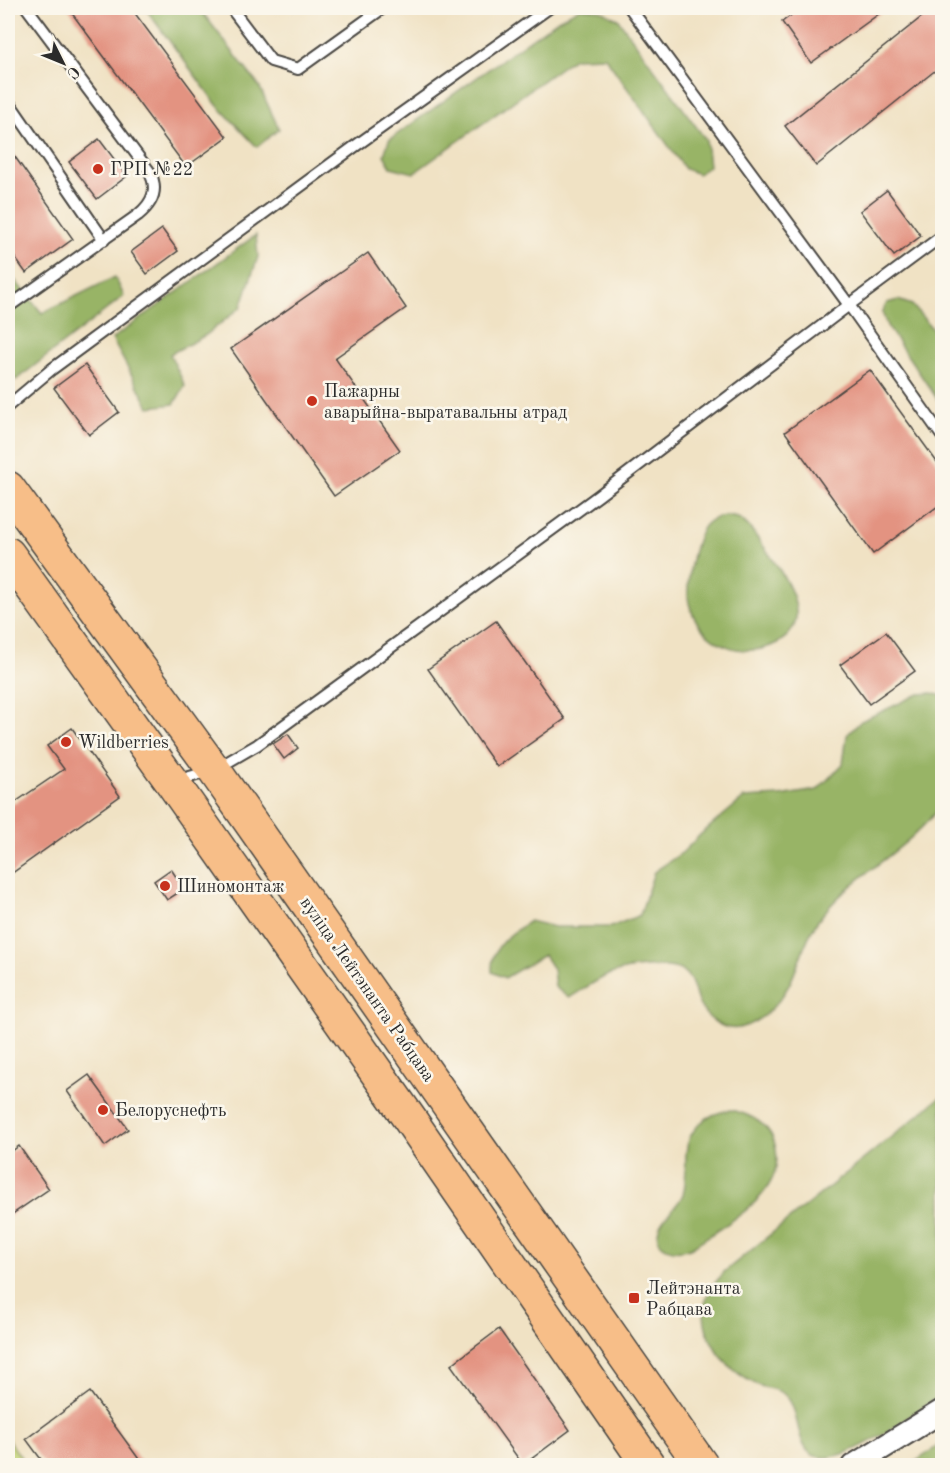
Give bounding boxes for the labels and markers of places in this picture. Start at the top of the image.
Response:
place label: ГРП №22 [110,161,193,179]
marker: ГРП №22 [91,162,105,176]
place label: Пажарны аварыйна-выратавальны атрад [324,383,567,422]
marker: Пажарны аварыйна-выратавальны атрад [305,394,319,408]
place label: Wildberries [78,734,169,752]
marker: Wildberries [59,735,73,749]
place label: Шиномонтаж [177,878,285,896]
marker: Шиномонтаж [158,879,172,893]
place label: Белоруснефть [115,1102,226,1121]
marker: Белоруснефть [96,1103,110,1117]
place label: Лейтэнанта Рабцава [646,1280,741,1319]
marker: Лейтэнанта Рабцава [627,1291,641,1305]

